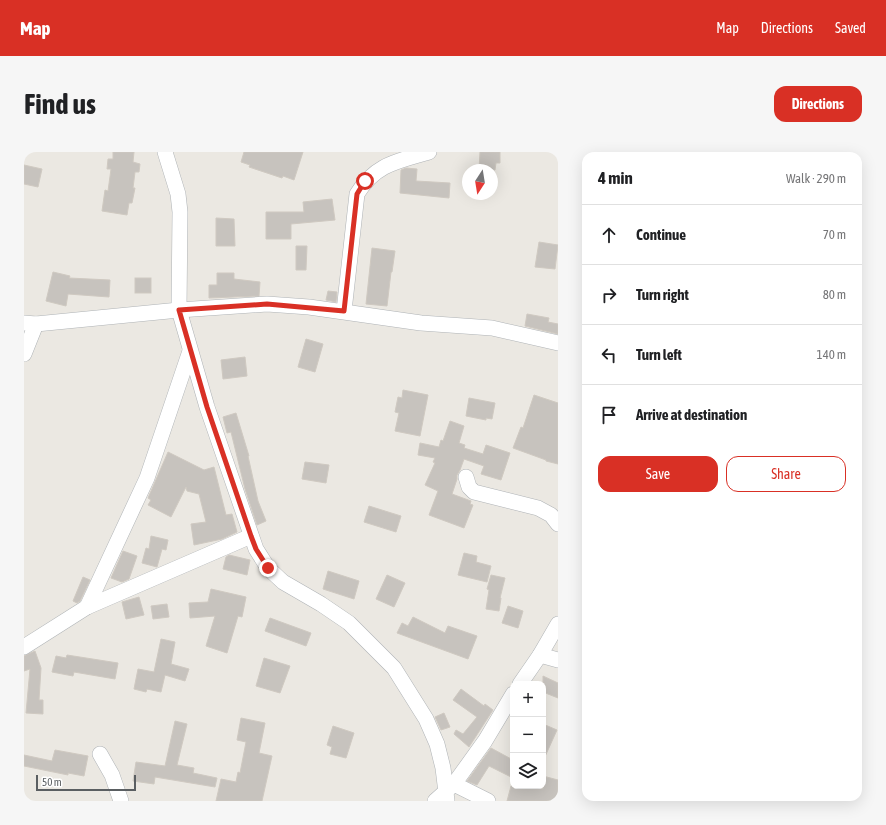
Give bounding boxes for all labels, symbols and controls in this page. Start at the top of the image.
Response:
text: Map [20,17,51,39]
text: Map [716,20,739,36]
text: Directions [761,20,813,36]
text: Saved [835,20,866,36]
button: Directions [774,86,862,122]
text: Find us [24,88,96,120]
north arrow [462,164,498,200]
text: 4 min [598,168,633,188]
text: Walk · 290 m [786,171,846,186]
route start [356,172,374,190]
icon: ahead [598,224,620,246]
text: Continue [636,226,686,243]
text: 70 m [823,227,846,242]
icon: right [598,284,620,306]
text: Turn right [636,286,689,303]
text: 80 m [823,287,846,302]
icon: left [598,344,620,366]
text: Turn left [636,346,682,363]
text: 140 m [817,347,846,362]
icon: arrive [598,404,620,426]
text: Arrive at destination [636,406,747,423]
button: Save [598,456,718,492]
button: Share [726,456,846,492]
route end [259,559,277,577]
map controls [510,681,546,789]
button: + [510,681,546,717]
button: − [510,717,546,753]
button: layers [510,753,546,789]
scale bar [36,773,136,792]
text: 50 m [42,776,62,788]

